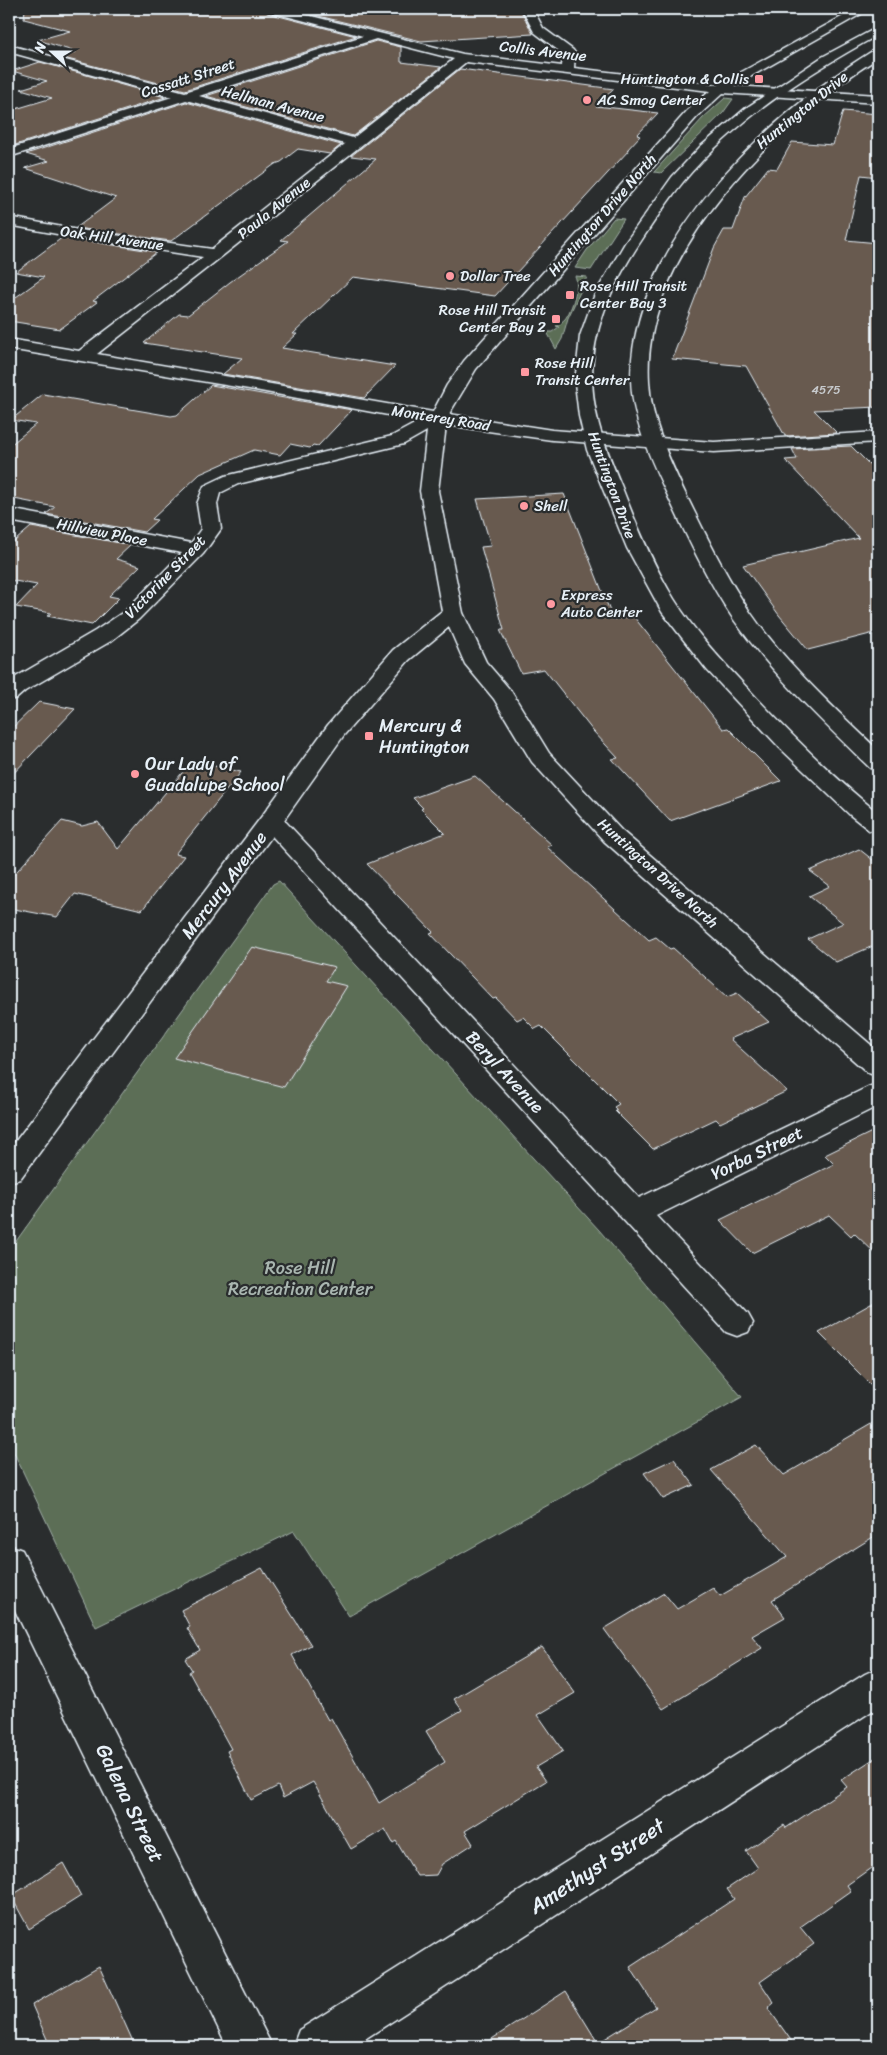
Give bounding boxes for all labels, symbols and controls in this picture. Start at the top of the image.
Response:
north arrow [28,28,78,78]
street label: Collis Avenue [498,33,588,69]
text: N [27,38,54,57]
street label: Cassatt Street [138,50,239,105]
street label: Huntington Drive [750,64,854,156]
place label: Huntington & Collis [621,66,750,92]
marker: Huntington & Collis [753,73,765,85]
street label: Hellman Avenue [219,78,328,130]
place label: AC Smog Center [596,87,706,113]
marker: AC Smog Center [581,94,593,106]
street label: Huntington Drive North [541,148,663,282]
street label: Paula Avenue [231,170,317,246]
street label: Oak Hill Avenue [59,218,166,258]
place label: Dollar Tree [460,263,531,289]
marker: Dollar Tree [444,270,456,282]
place label: Rose Hill Transit Center Bay 3 [580,273,688,316]
marker: Rose Hill Transit Center Bay 3 [564,289,576,301]
place label: Rose Hill Transit Center Bay 2 [439,297,546,340]
marker: Rose Hill Transit Center Bay 2 [550,313,562,325]
place label: Rose Hill Transit Center [535,350,630,393]
marker: Rose Hill Transit Center [519,366,531,378]
house number: 4575 [811,379,841,401]
street label: Monterey Road [390,397,493,439]
street label: Huntington Drive [580,427,644,543]
place label: Shell [534,493,568,519]
marker: Shell [518,500,530,512]
street label: Hillview Place [54,510,150,554]
street label: Victorine Street [118,529,212,625]
place label: Express Auto Center [560,582,642,625]
marker: Express Auto Center [545,598,557,610]
place label: Mercury & Huntington [379,710,470,763]
marker: Mercury & Huntington [363,730,375,742]
place label: Our Lady of Guadalupe School [145,748,285,801]
marker: Our Lady of Guadalupe School [129,768,141,780]
street label: Huntington Drive North [591,811,725,935]
street label: Mercury Avenue [172,824,276,946]
street label: Beryl Avenue [458,1023,553,1121]
street label: Yorba Street [705,1117,809,1189]
park label: Rose Hill Recreation Center [228,1252,374,1305]
street label: Galena Street [85,1737,175,1869]
street label: Amethyst Street [520,1807,674,1925]

